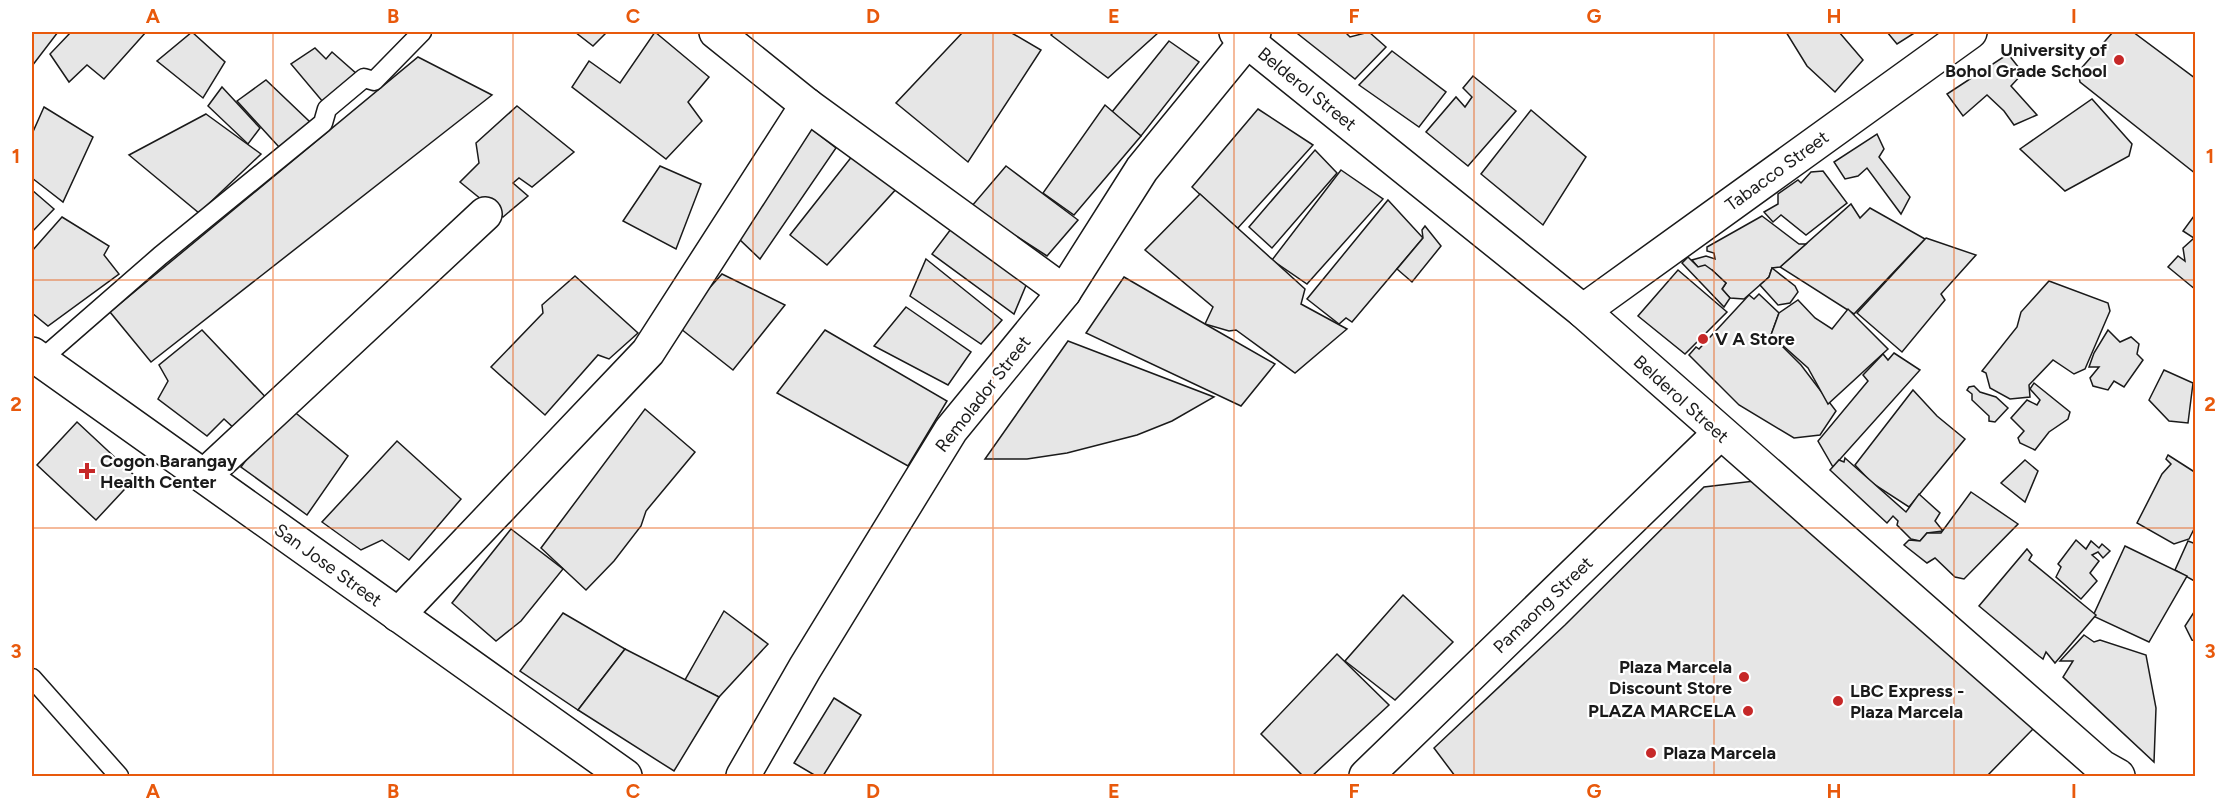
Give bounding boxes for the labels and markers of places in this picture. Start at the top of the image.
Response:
place label: University of Bohol Grade School [1945,39,2108,82]
marker: University of Bohol Grade School [2112,53,2126,67]
place label: V A Store [1715,328,1795,350]
marker: V A Store [1696,332,1710,346]
place label: Cogon Barangay Health Center [100,450,238,493]
marker: Cogon Barangay Health Center [78,462,96,480]
place label: Plaza Marcela Discount Store [1609,656,1732,699]
marker: Plaza Marcela Discount Store [1737,670,1751,684]
place label: LBC Express - Plaza Marcela [1850,680,1964,723]
marker: LBC Express - Plaza Marcela [1831,694,1845,708]
place label: PLAZA MARCELA [1588,700,1736,722]
marker: PLAZA MARCELA [1741,704,1755,718]
place label: Plaza Marcela [1663,742,1776,764]
marker: Plaza Marcela [1644,746,1658,760]

